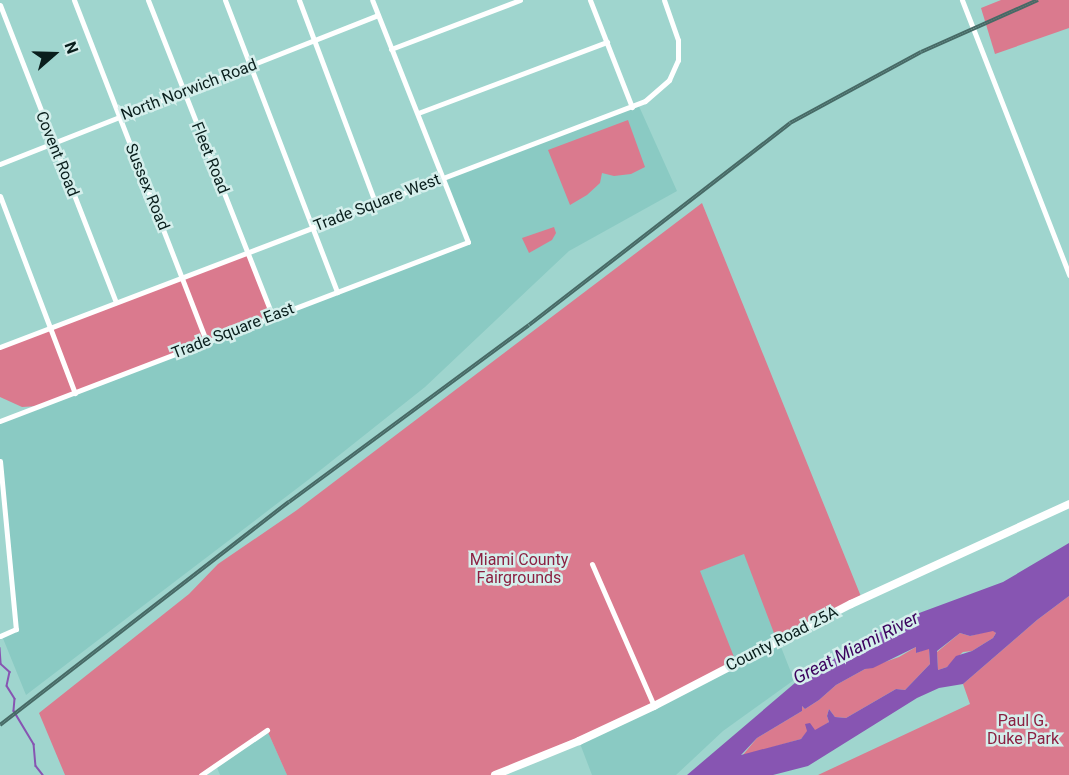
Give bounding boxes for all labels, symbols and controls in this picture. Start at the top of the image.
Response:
north arrow [24,24,84,84]
text: N [61,39,82,56]
street label: North Norwich Road [118,55,260,125]
street label: Covent Road [31,109,83,199]
street label: Fleet Road [187,119,233,197]
street label: Sussex Road [121,141,173,233]
street label: Trade Square West [311,170,443,236]
street label: Trade Square East [169,299,297,363]
park label: Miami County Fairgrounds [470,550,568,588]
street label: County Road 25A [723,603,841,675]
water label: Great Miami River [790,607,922,689]
park label: Paul G. Duke Park [987,711,1059,749]

